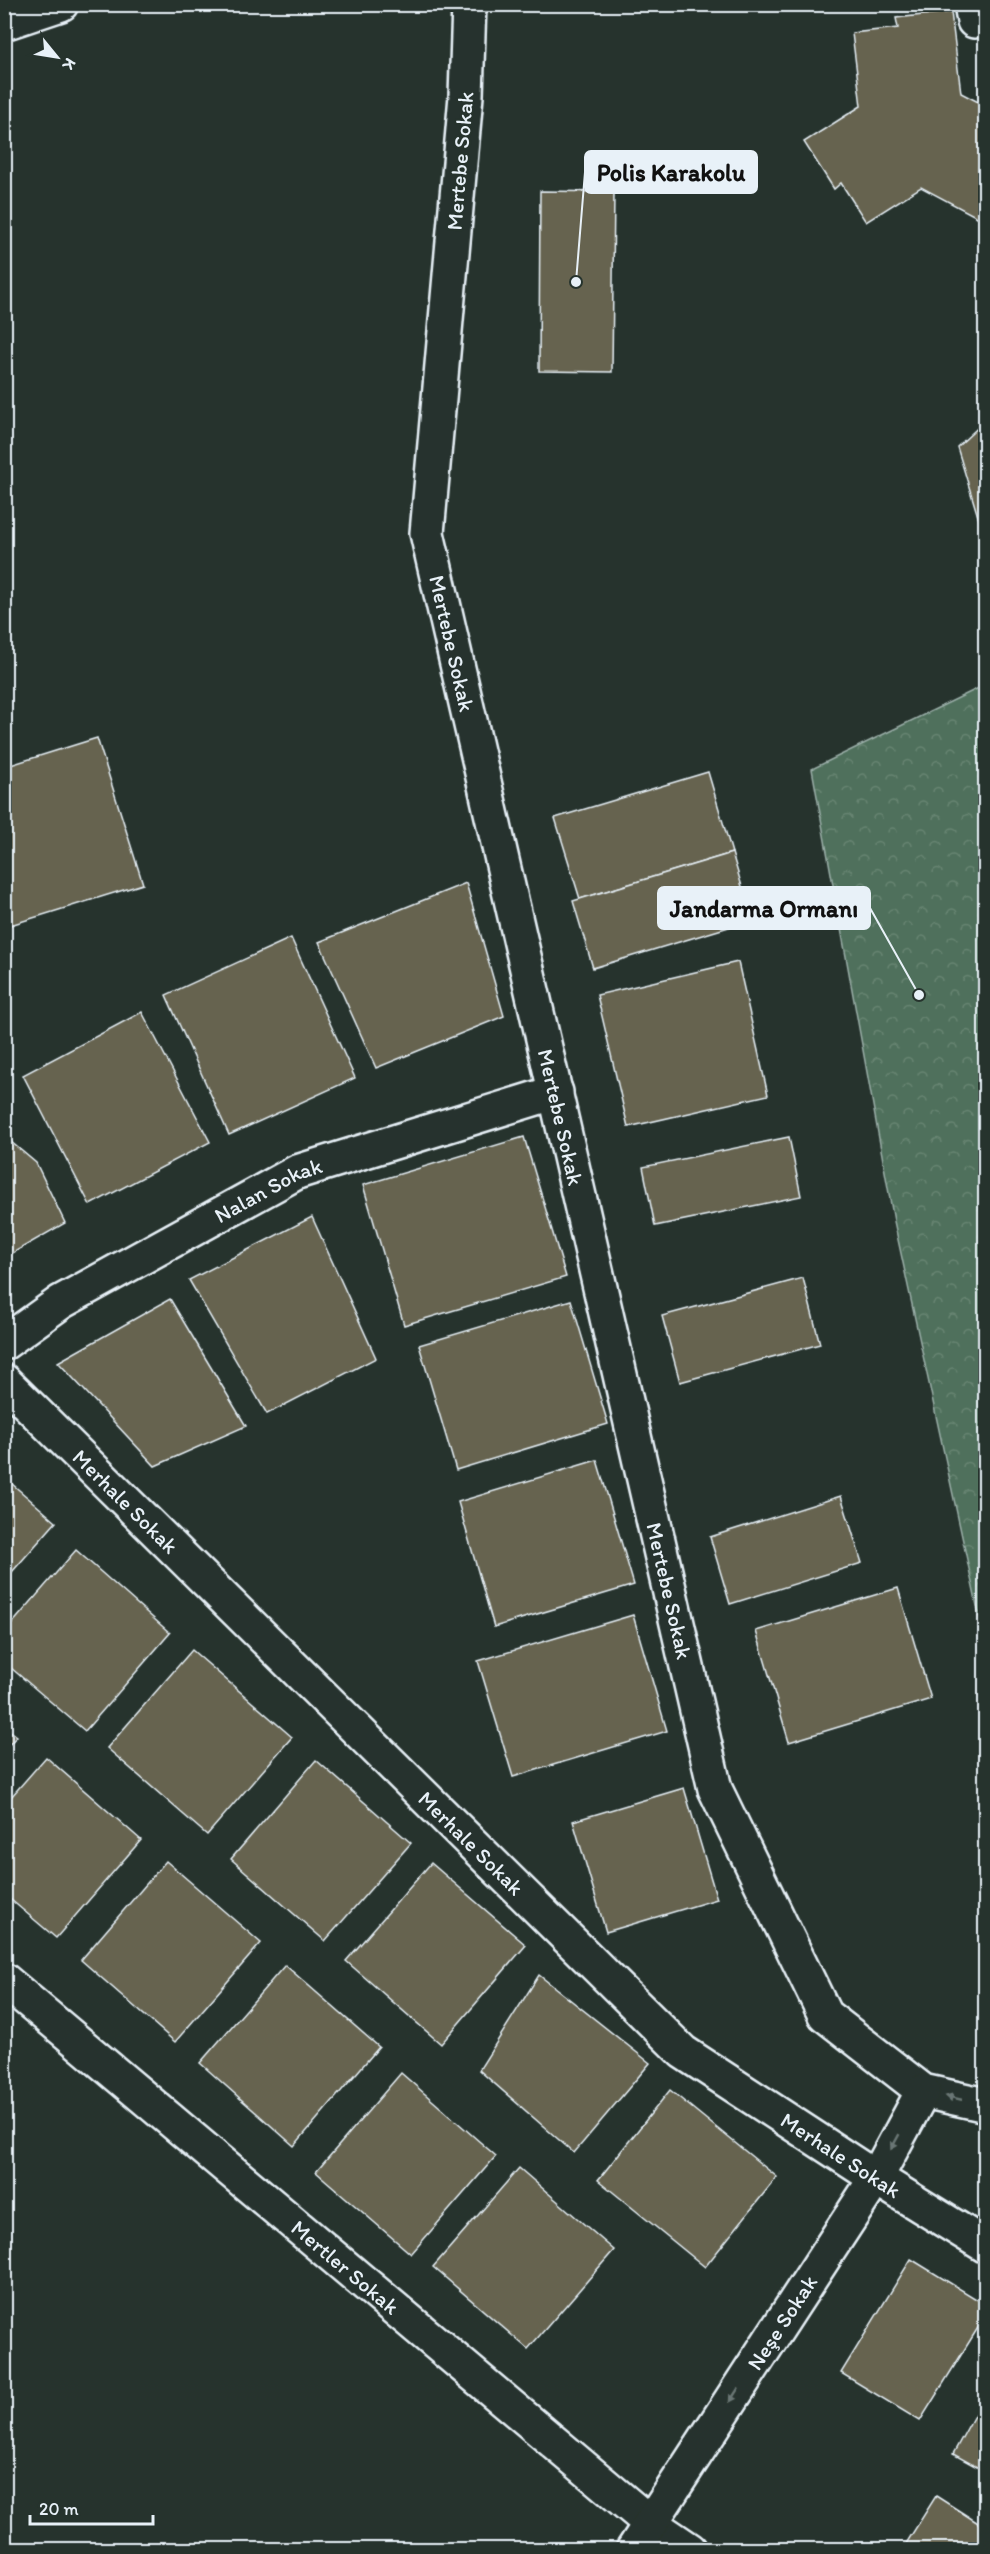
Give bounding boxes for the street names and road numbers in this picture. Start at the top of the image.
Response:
street label: Mertebe Sokak [440,90,480,232]
street label: Mertebe Sokak [424,572,481,714]
street label: Mertebe Sokak [532,1046,590,1188]
street label: Nalan Sokak [209,1151,326,1228]
street label: Merhale Sokak [67,1443,184,1559]
street label: Mertebe Sokak [641,1520,698,1662]
street label: Merhale Sokak [413,1785,530,1901]
street label: Merhale Sokak [776,2106,906,2203]
street label: Mertler Sokak [286,2214,405,2320]
street label: Neşe Sokak [741,2270,823,2375]

